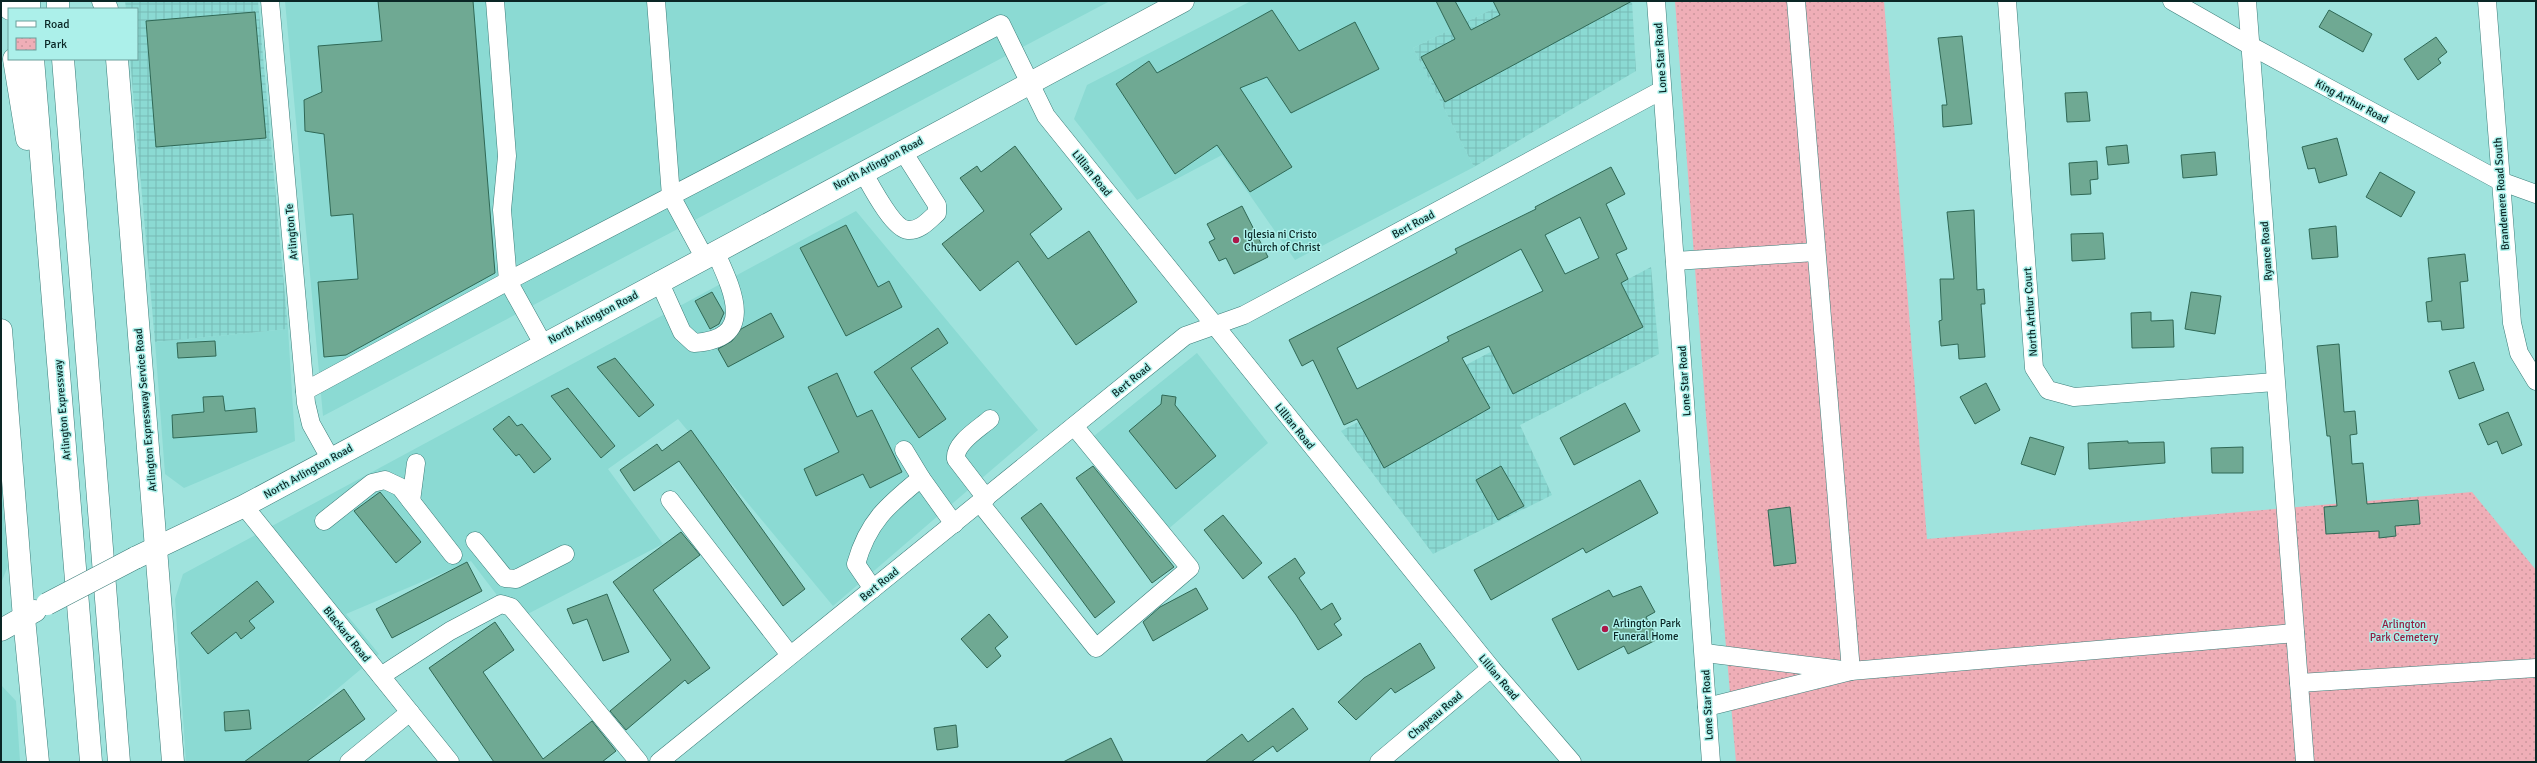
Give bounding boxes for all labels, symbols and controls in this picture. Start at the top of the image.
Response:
legend [8,8,138,60]
text: Road [44,17,70,32]
street label: Lone Star Road [1652,22,1669,94]
text: Park [44,37,67,52]
street label: King Arthur Road [2313,77,2391,126]
street label: North Arlington Road [831,134,926,193]
street label: Brandemere Road South [2491,137,2512,251]
street label: Lillian Road [1069,148,1114,199]
street label: Arlington Te [283,203,300,261]
street label: Bert Road [1390,208,1437,241]
street label: Ryance Road [2258,221,2275,281]
place label: Iglesia ni Cristo Church of Christ [1244,228,1320,254]
marker: Iglesia ni Cristo Church of Christ [1231,235,1241,245]
street label: North Arthur Court [2021,267,2040,357]
street label: North Arlington Road [546,288,641,347]
street label: Arlington Expressway Service Road [132,328,159,492]
street label: Lone Star Road [1676,345,1693,417]
street label: Arlington Expressway [52,358,73,461]
street label: Bert Road [1109,361,1154,400]
street label: Lillian Road [1272,401,1317,452]
street label: North Arlington Road [261,441,355,501]
street label: Bert Road [857,565,902,604]
street label: Blackard Road [320,604,373,665]
place label: Arlington Park Funeral Home [1613,617,1681,643]
park label: Arlington Park Cemetery [2370,618,2439,644]
marker: Arlington Park Funeral Home [1600,624,1610,634]
street label: Lillian Road [1476,652,1521,703]
street label: Lone Star Road [1699,669,1716,741]
street label: Chapeau Road [1405,689,1465,742]

